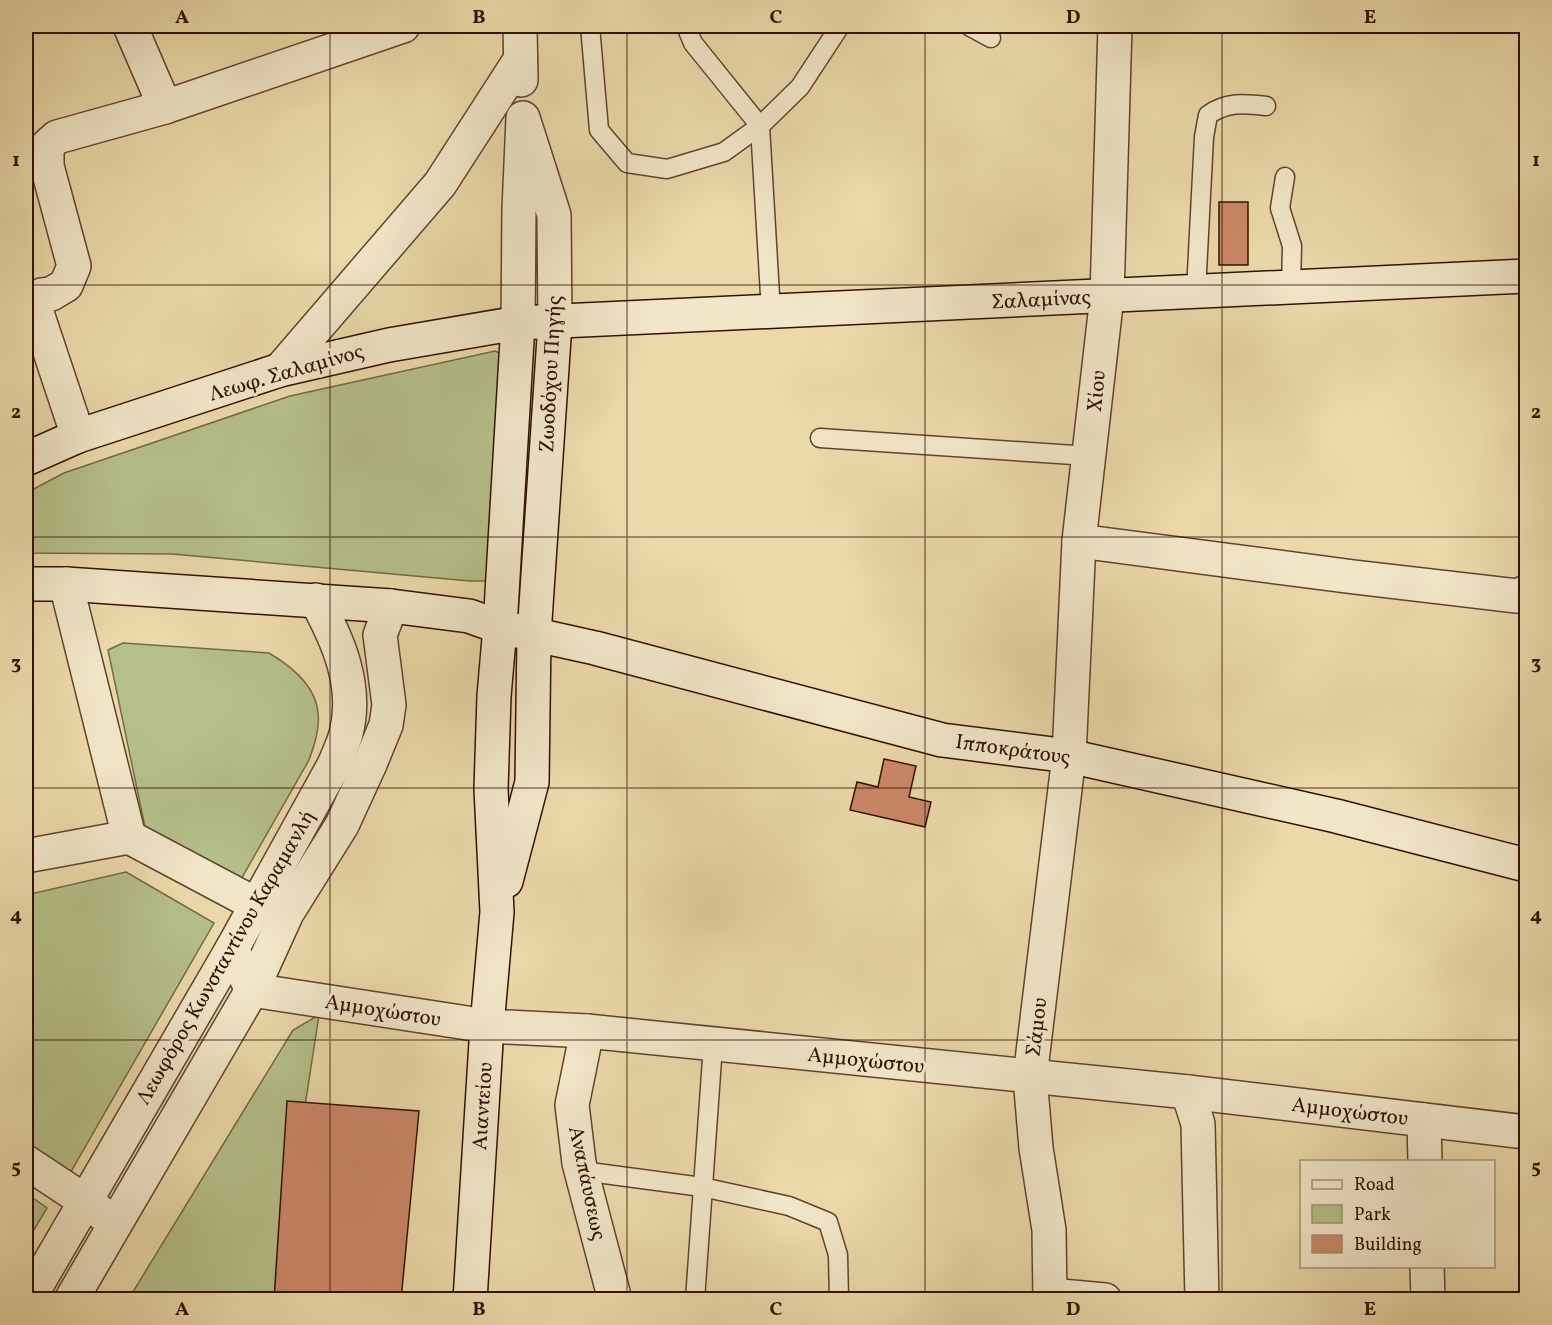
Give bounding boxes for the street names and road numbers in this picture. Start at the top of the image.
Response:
street label: Σαλαμίνας [991,283,1092,318]
street label: Ζωοδόχου Πηγής [533,295,570,453]
street label: Λεωφ. Σαλαμίνος [206,337,367,409]
street label: Χίου [1081,369,1114,413]
street label: Ιπποκράτους [953,728,1072,773]
street label: Λεωφόρος Κωνσταντίνου Καραμανλή [130,805,323,1110]
street label: Αμμοχώστου [323,988,443,1035]
street label: Σάμου [1020,996,1055,1058]
street label: Αμμοχώστου [806,1041,926,1082]
street label: Αιαντείου [466,1061,501,1151]
street label: Αμμοχώστου [1290,1091,1410,1134]
street label: Αναπάυσεως [560,1124,613,1243]

